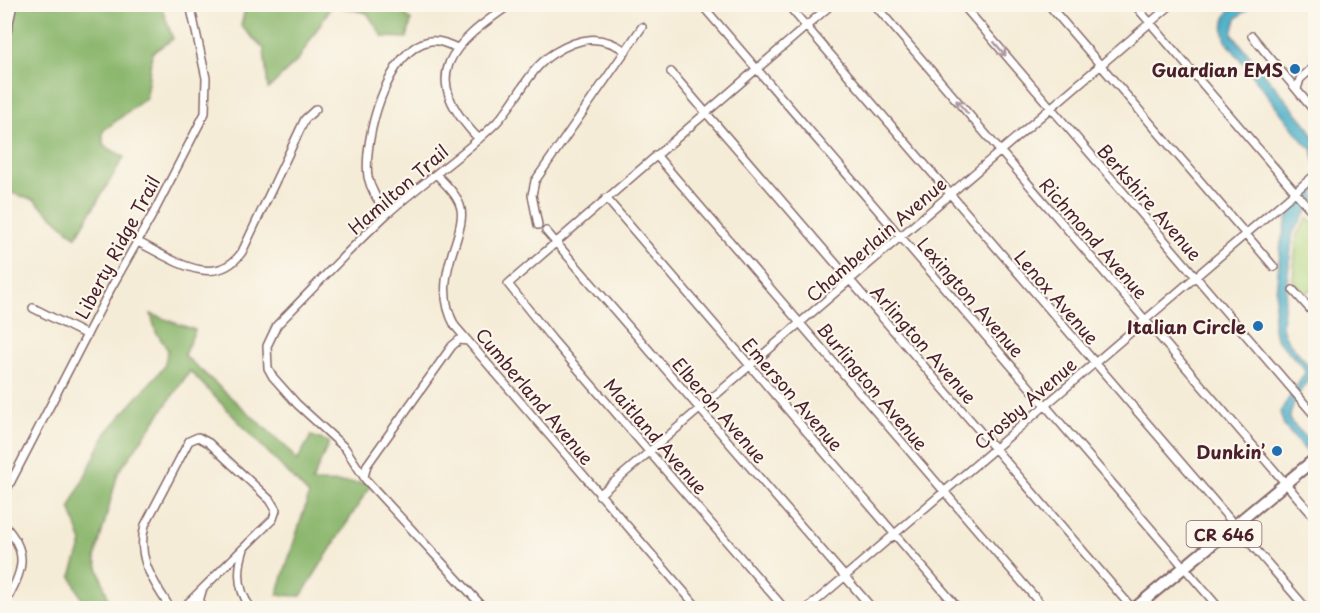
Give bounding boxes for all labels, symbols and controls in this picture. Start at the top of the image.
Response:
one-way arrow [993,41,1006,57]
place label: Guardian EMS [1151,56,1283,83]
marker: Guardian EMS [1288,62,1302,76]
one-way arrow [956,99,969,115]
street label: Hamilton Trail [342,138,454,240]
street label: Berkshire Avenue [1092,138,1209,266]
street label: Liberty Ridge Trail [68,170,166,324]
street label: Chamberlain Avenue [800,170,952,308]
street label: Richmond Avenue [1034,171,1155,305]
street label: Lexington Avenue [911,231,1031,363]
street label: Lenox Avenue [1008,244,1106,350]
street label: Arlington Avenue [865,279,983,410]
place label: Italian Circle [1127,313,1246,340]
street label: Burlington Avenue [811,316,935,456]
marker: Italian Circle [1251,319,1265,333]
street label: Cumberland Avenue [470,322,601,471]
street label: Emerson Avenue [736,331,850,457]
street label: Elberon Avenue [666,351,774,469]
street label: Crosby Avenue [968,351,1082,455]
street label: Maitland Avenue [598,372,714,500]
place label: Dunkin’ [1196,438,1265,465]
marker: Dunkin’ [1270,444,1284,458]
road number: CR 646 [1186,521,1262,547]

